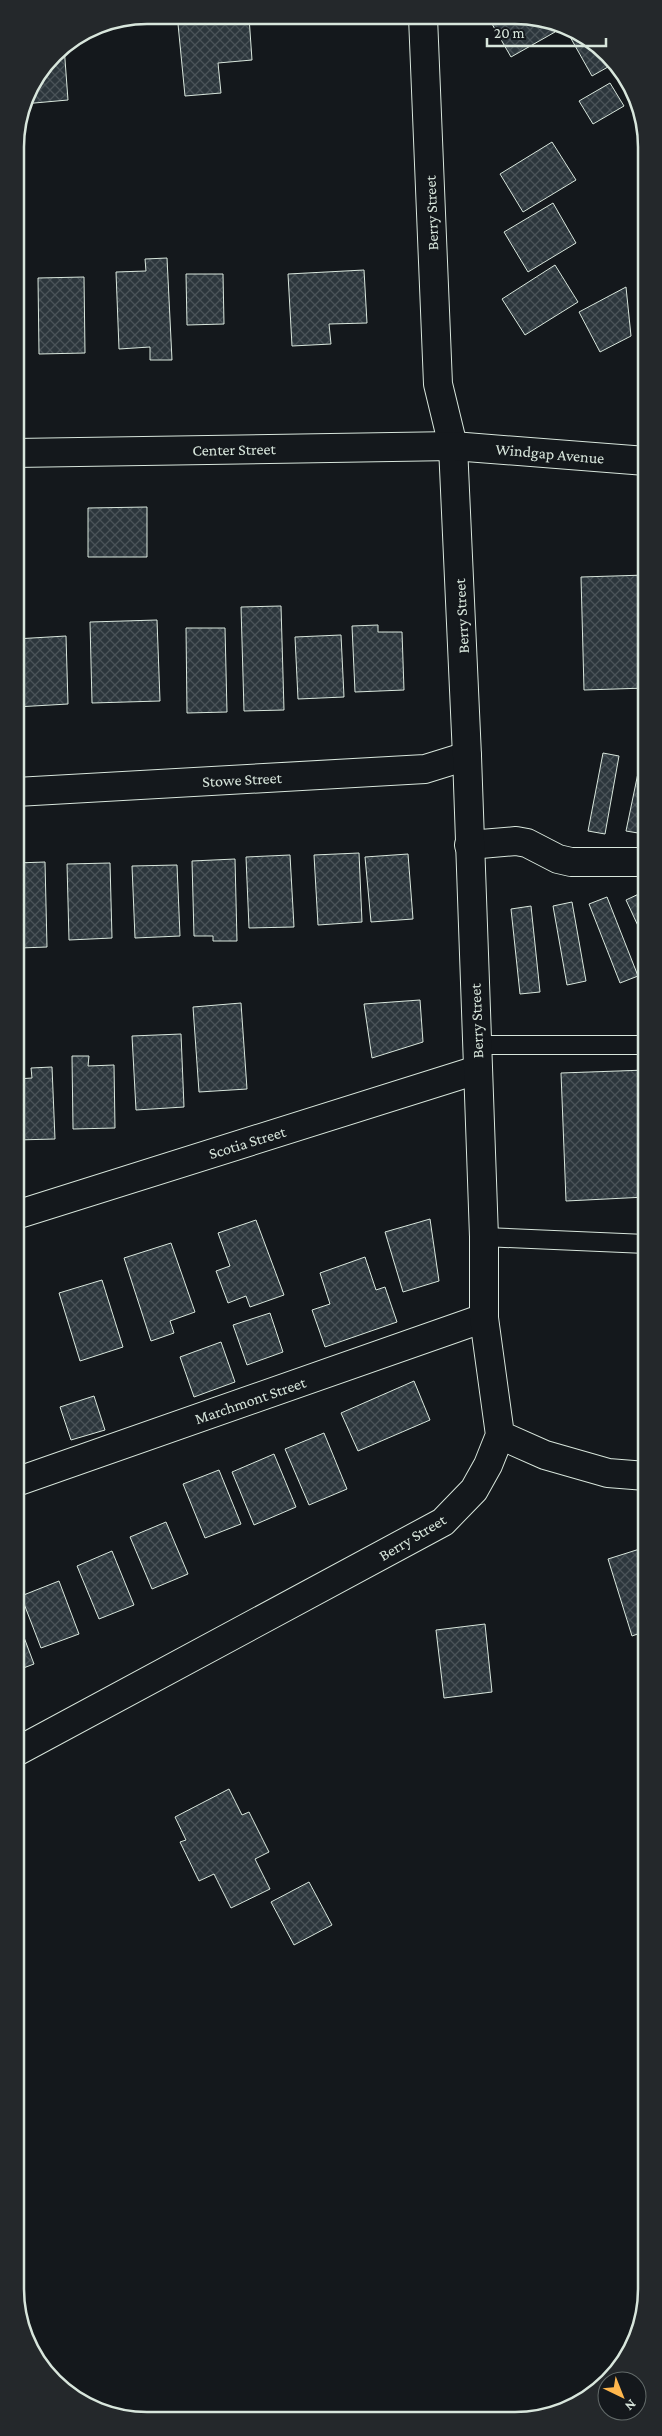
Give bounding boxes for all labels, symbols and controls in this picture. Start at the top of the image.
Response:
scale bar [487,15,606,47]
text: 20 m [494,25,525,41]
street label: Berry Street [422,174,442,251]
street label: Center Street [192,440,277,459]
street label: Windgap Avenue [495,440,605,468]
street label: Berry Street [451,577,473,654]
street label: Stowe Street [202,769,283,790]
street label: Berry Street [467,982,487,1059]
street label: Scotia Street [207,1123,288,1162]
street label: Marchmont Street [192,1373,309,1427]
street label: Berry Street [376,1510,450,1565]
north arrow [597,2371,647,2421]
text: N [622,2396,640,2415]

